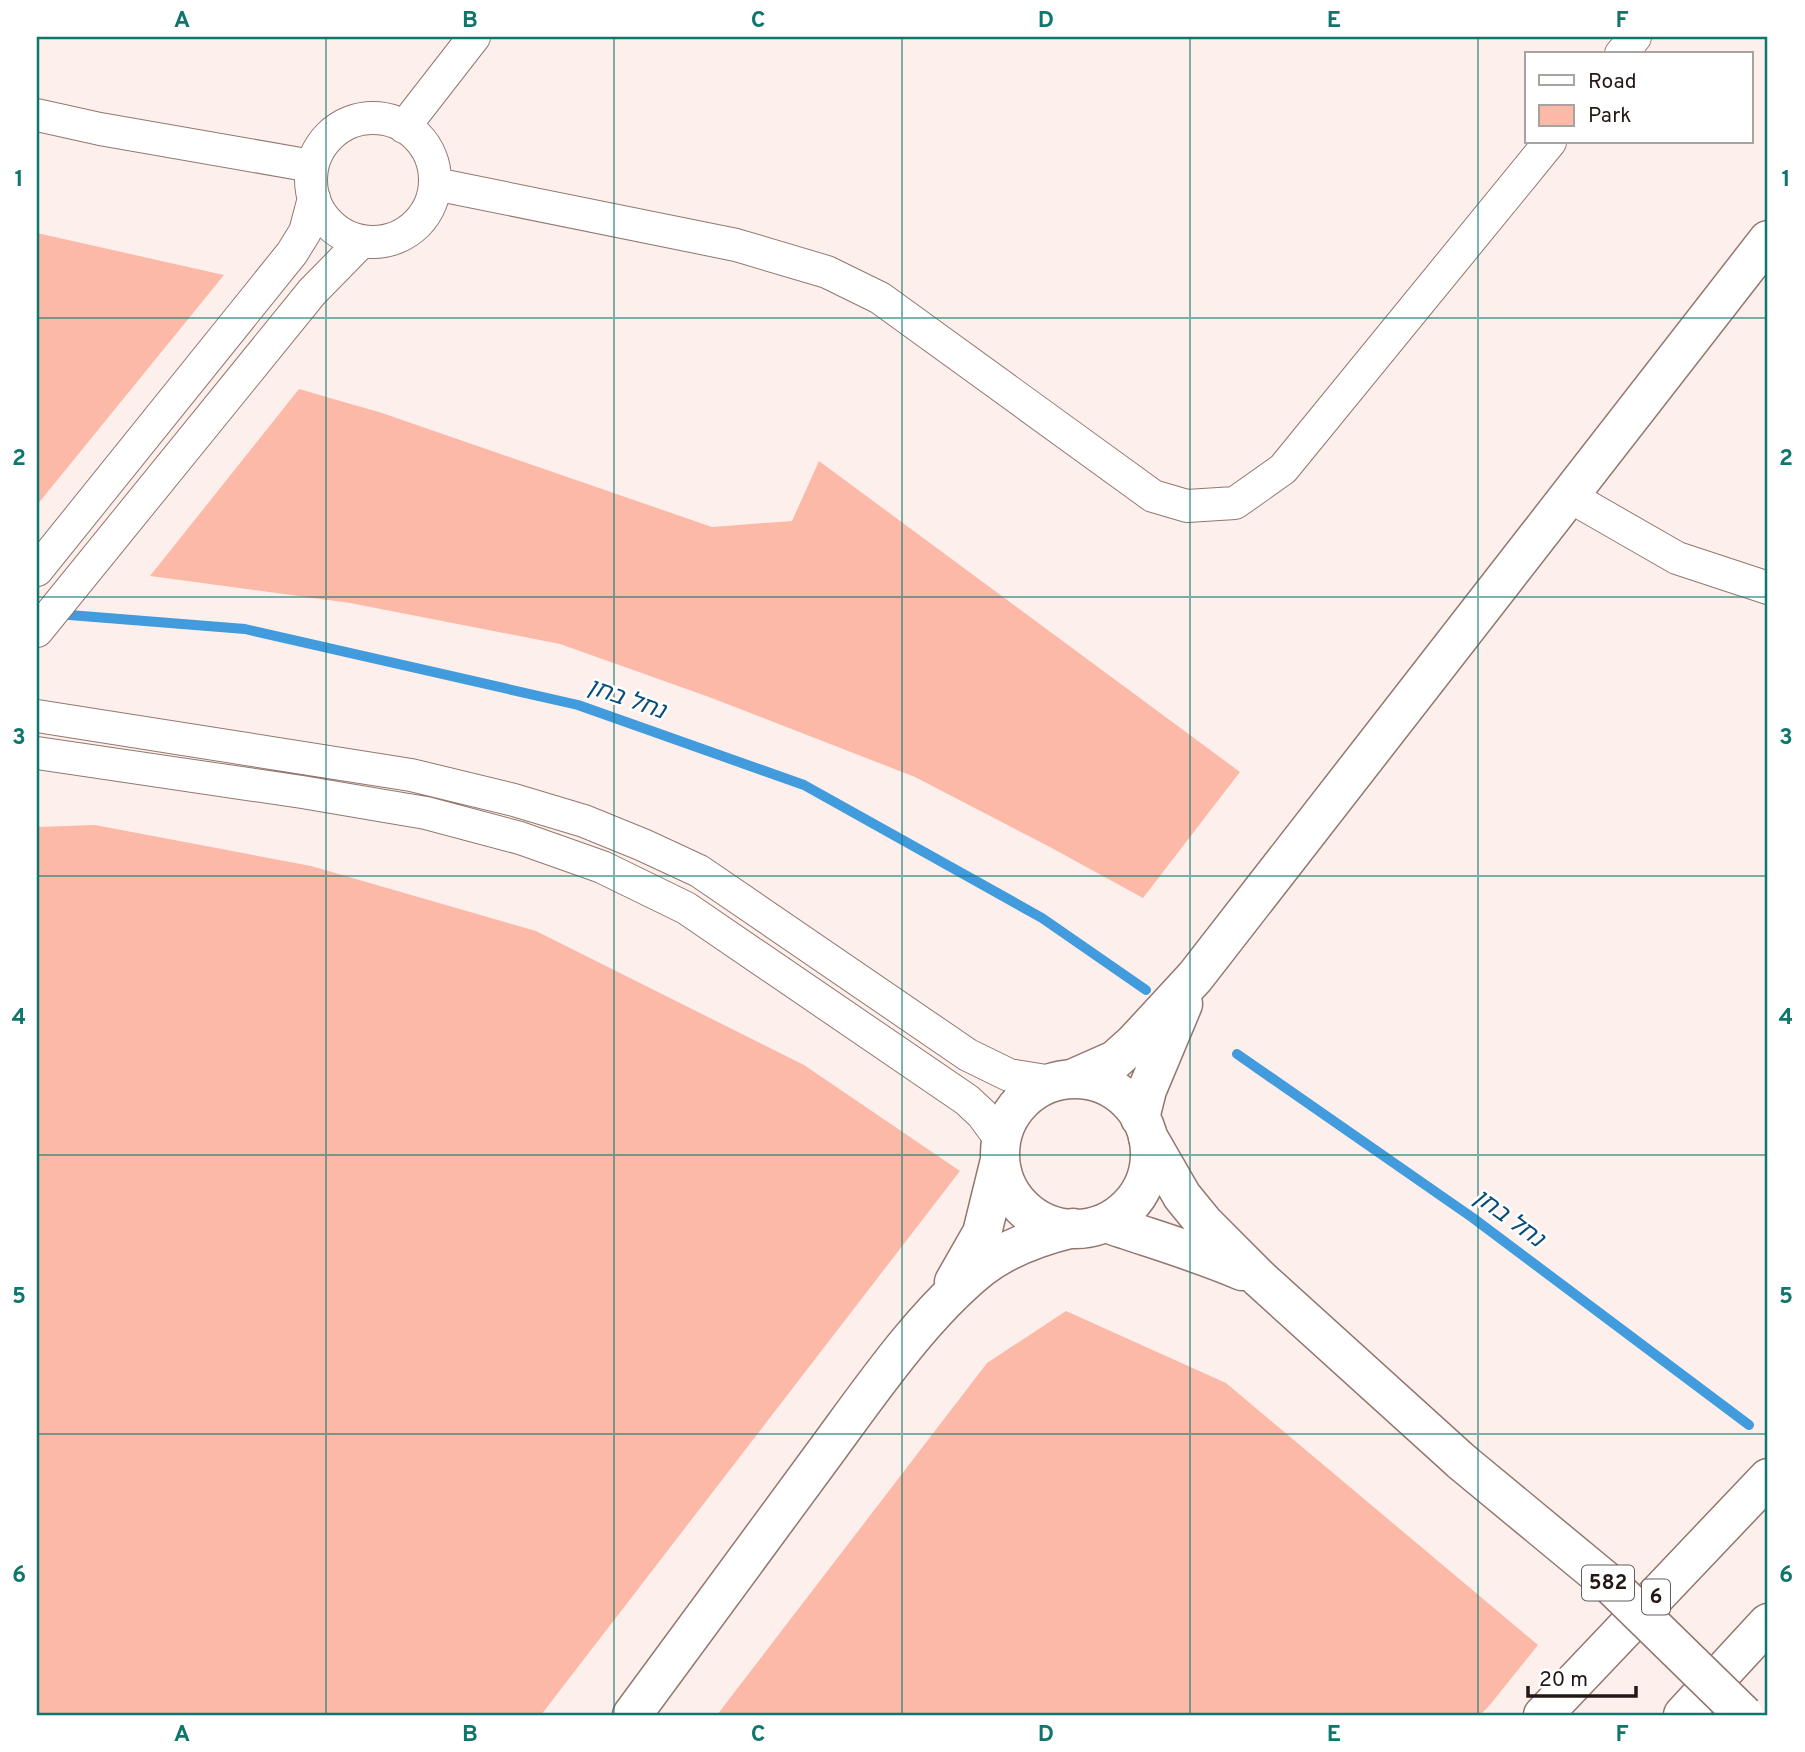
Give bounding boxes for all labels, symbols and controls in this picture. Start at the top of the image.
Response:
text: A [174,7,190,36]
text: B [462,7,478,36]
text: C [751,7,765,36]
text: D [1038,7,1054,36]
text: E [1327,7,1341,36]
text: F [1615,7,1629,36]
legend [1525,52,1752,144]
text: Road [1588,69,1637,96]
text: Park [1588,103,1631,130]
text: 1 [14,166,24,195]
text: 1 [1781,166,1791,195]
text: 2 [12,445,26,474]
text: 2 [1779,445,1793,474]
water label: נחל בחן [583,673,671,728]
text: 3 [12,724,26,753]
text: 3 [1779,724,1793,753]
text: 4 [12,1004,26,1033]
text: 4 [1779,1004,1793,1033]
water label: נחל בחן [1467,1183,1551,1256]
text: 5 [12,1283,26,1312]
text: 5 [1779,1283,1793,1312]
text: 6 [12,1562,26,1591]
text: 6 [1779,1562,1793,1591]
road number: 582 [1582,1566,1634,1600]
road number: 6 [1642,1580,1670,1614]
scale bar [1528,1654,1637,1698]
text: 20 m [1539,1667,1588,1694]
text: A [174,1721,190,1750]
text: B [462,1721,478,1750]
text: C [751,1721,765,1750]
text: D [1038,1721,1054,1750]
text: E [1327,1721,1341,1750]
text: F [1615,1721,1629,1750]

